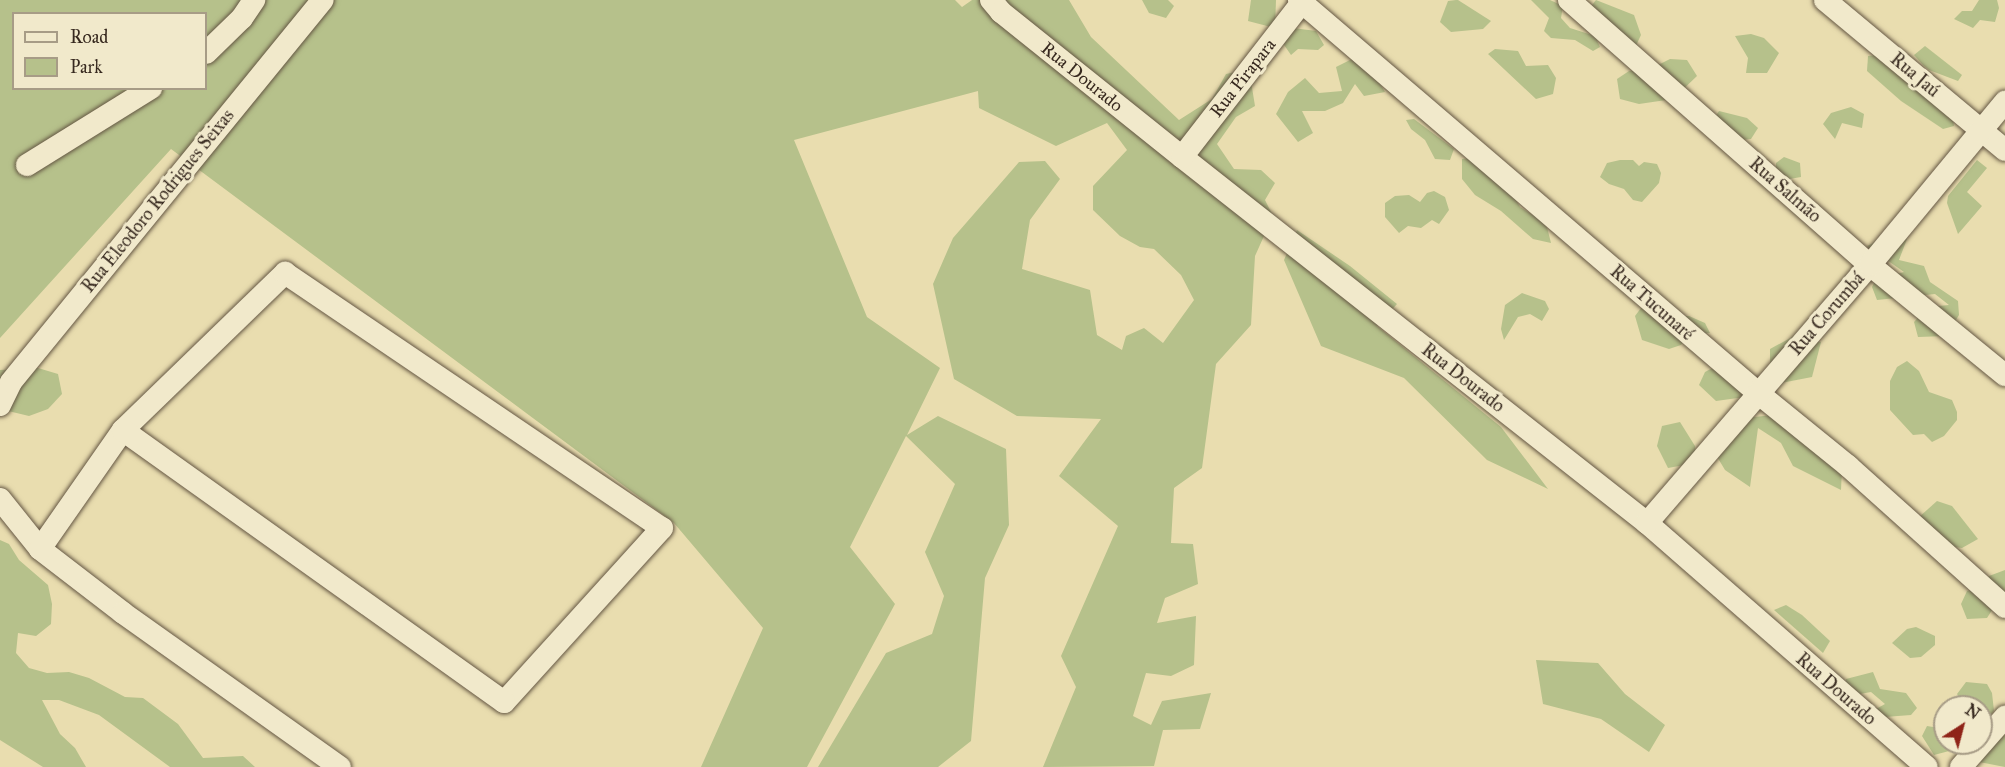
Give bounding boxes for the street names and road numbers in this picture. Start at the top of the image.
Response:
street label: Rua Pirapara [1206,34,1280,122]
street label: Rua Dourado [1037,37,1127,117]
street label: Rua Jaú [1886,48,1944,102]
street label: Rua Eleodoro Rodrigues Seixas [77,105,239,297]
street label: Rua Salmão [1745,153,1825,227]
street label: Rua Tucunaré [1606,261,1698,345]
street label: Rua Corumbá [1785,268,1869,360]
street label: Rua Dourado [1417,339,1509,417]
street label: Rua Dourado [1791,648,1881,730]

